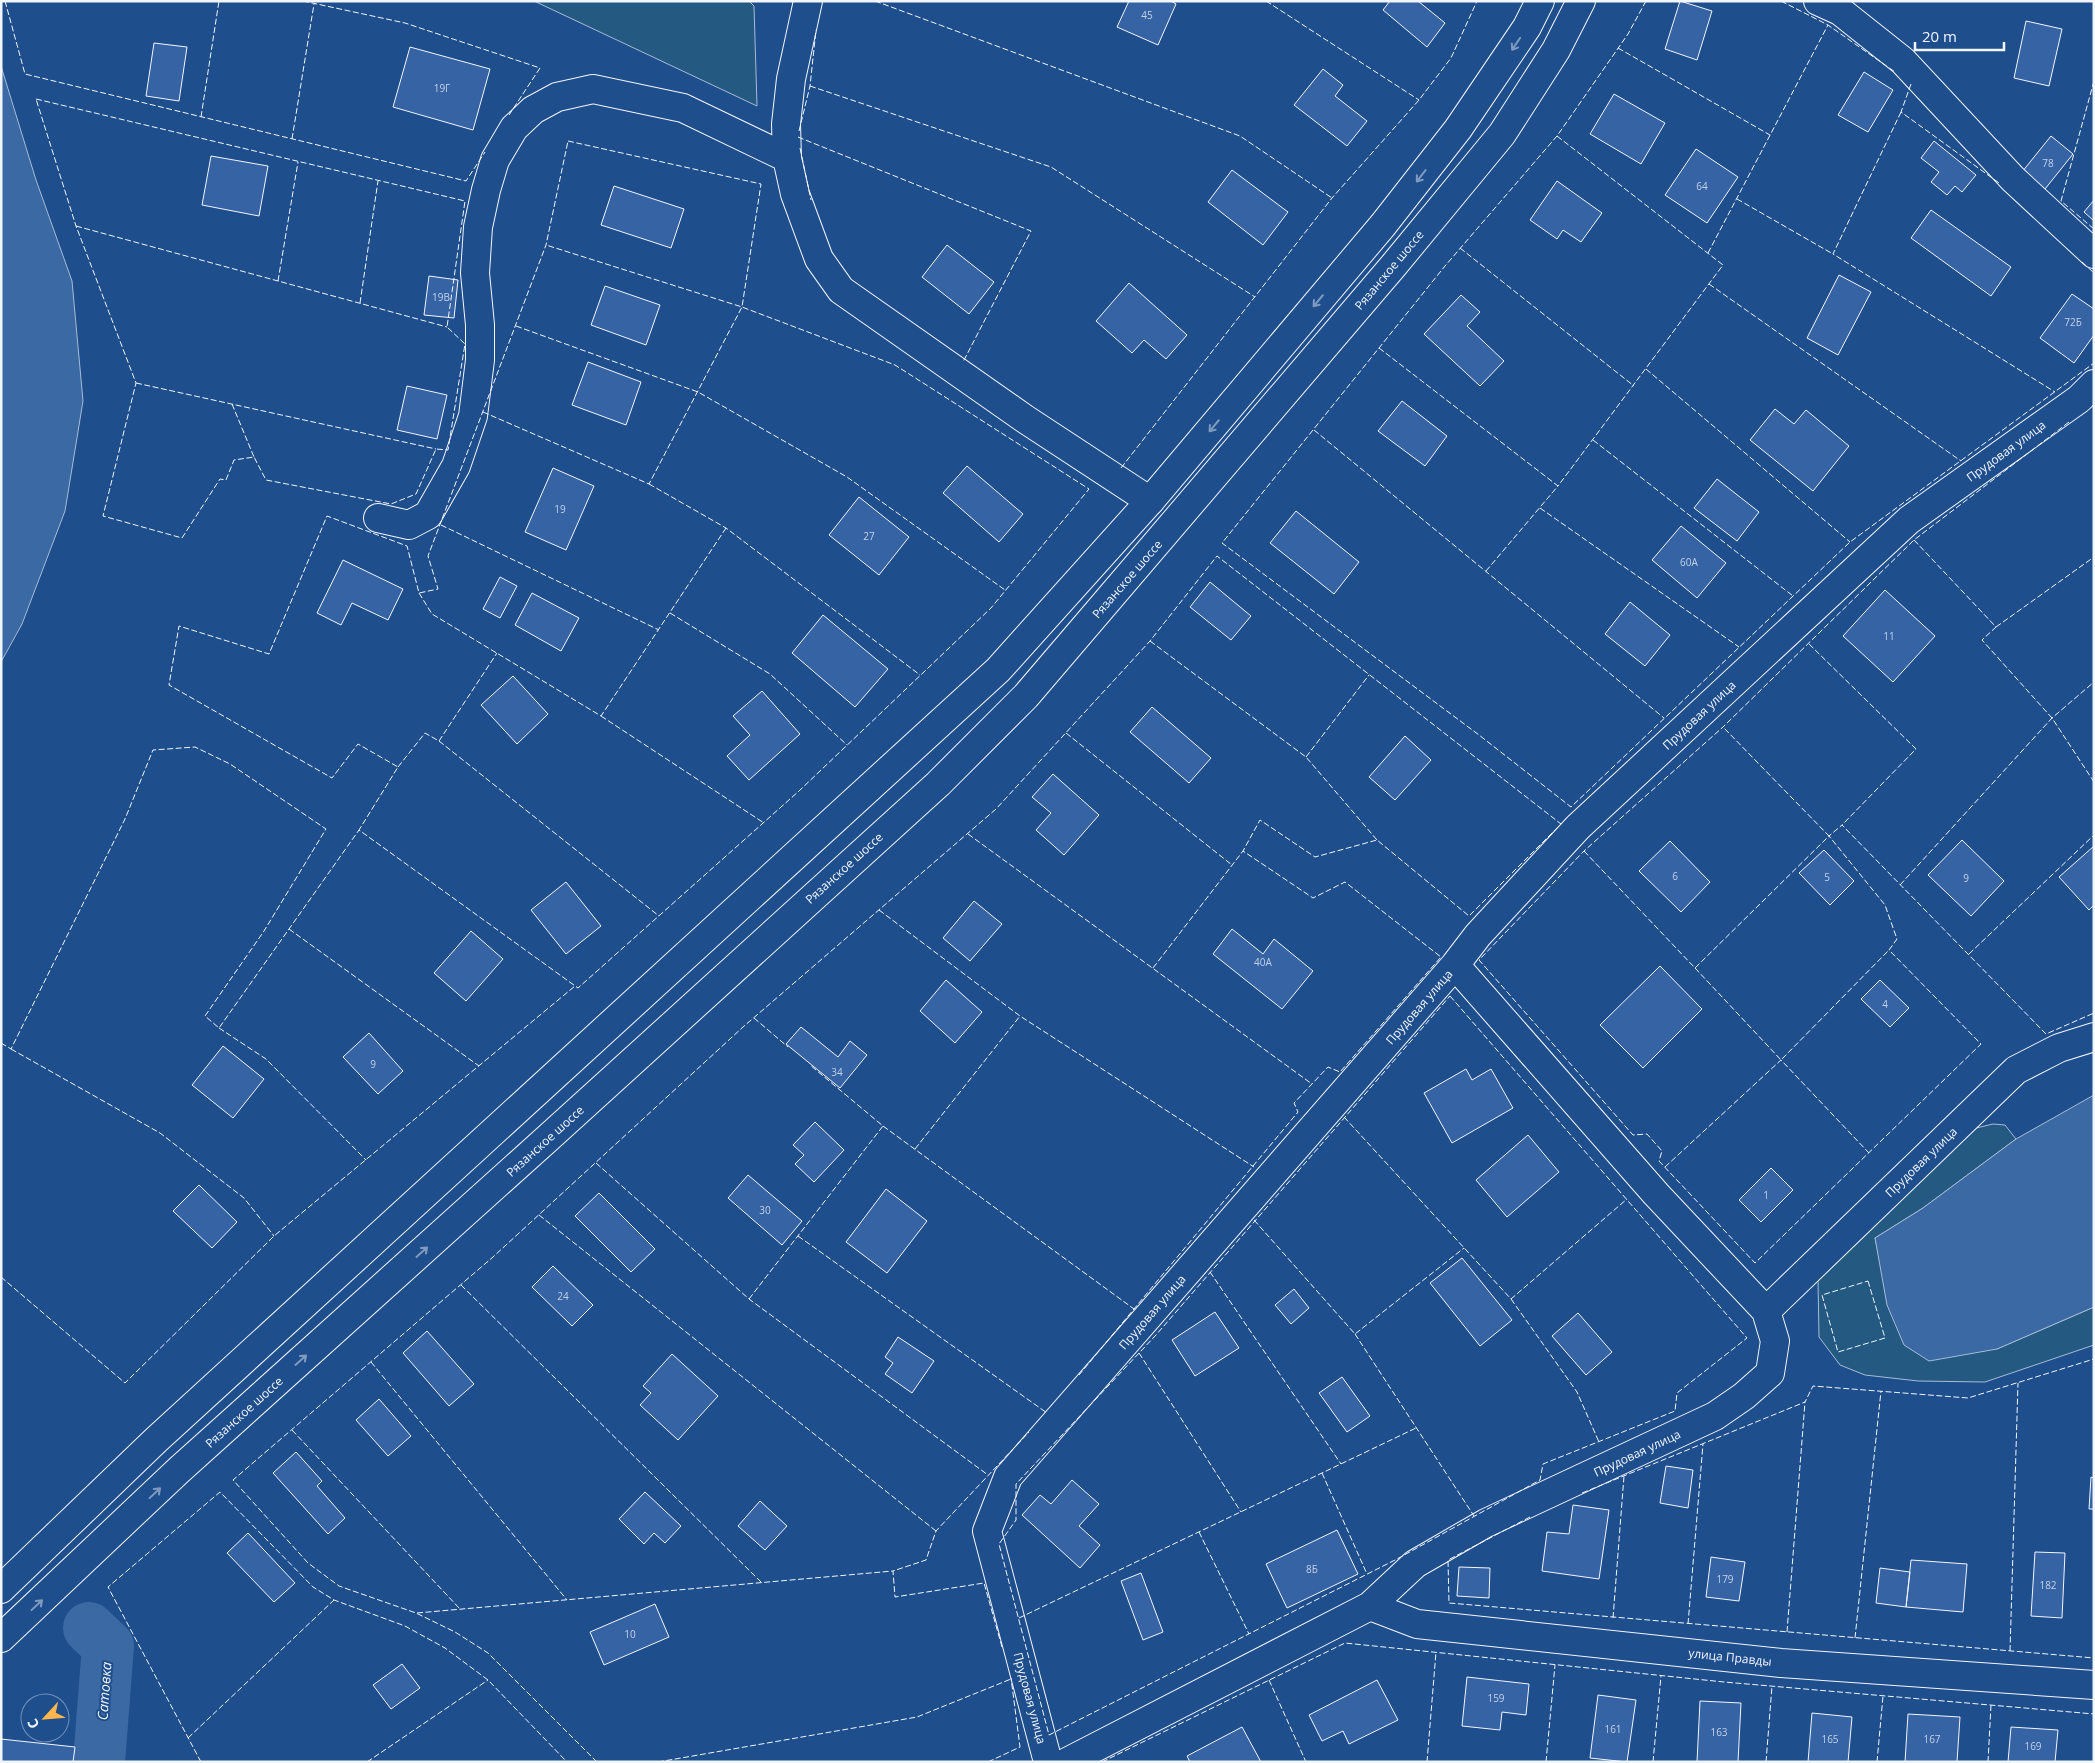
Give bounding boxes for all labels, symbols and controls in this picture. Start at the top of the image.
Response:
house number: 45 [1141,8,1153,22]
scale bar [1915,20,2004,52]
text: 20 m [1922,26,1957,46]
one-way arrow [1511,36,1521,50]
house number: 19Г [434,81,450,95]
house number: 78 [2042,156,2054,170]
one-way arrow [1416,169,1427,182]
house number: 64 [1696,179,1708,193]
street label: Рязанское шоссе [1351,226,1428,313]
house number: 19В [432,290,450,304]
one-way arrow [1313,295,1324,308]
house number: 72Б [2064,315,2082,329]
street label: Прудовая улица [1963,416,2049,486]
one-way arrow [1208,419,1219,432]
house number: 19 [554,502,566,516]
house number: 27 [863,529,875,543]
street label: Рязанское шоссе [1088,536,1166,622]
house number: 60А [1680,555,1699,569]
house number: 11 [1883,629,1895,643]
street label: Прудовая улица [1659,677,1739,753]
street label: Рязанское шоссе [801,828,887,907]
house number: 6 [1672,869,1678,883]
house number: 5 [1824,870,1830,884]
house number: 9 [1963,871,1969,885]
house number: 40А [1254,955,1273,969]
street label: Прудовая улица [1382,966,1456,1048]
house number: 4 [1882,997,1888,1011]
house number: 9 [370,1057,376,1071]
house number: 34 [831,1065,843,1079]
street label: Рязанское шоссе [502,1101,588,1180]
street label: Прудовая улица [1881,1123,1961,1201]
house number: 1 [1763,1188,1769,1202]
house number: 30 [759,1203,771,1217]
one-way arrow [415,1246,428,1257]
street label: Прудовая улица [1115,1271,1189,1353]
house number: 24 [557,1289,569,1303]
one-way arrow [295,1354,308,1366]
street label: Рязанское шоссе [201,1372,287,1451]
street label: Прудовая улица [1591,1425,1683,1481]
one-way arrow [148,1487,161,1499]
house number: 8Б [1306,1562,1318,1576]
house number: 179 [1716,1572,1734,1586]
house number: 182 [2039,1578,2057,1592]
one-way arrow [30,1599,43,1611]
house number: 10 [624,1627,636,1641]
street label: улица Правды [1688,1644,1772,1670]
street label: Прудовая улица [1010,1650,1050,1746]
water label: Сатовка [92,1661,116,1721]
house number: 159 [1487,1691,1505,1705]
north arrow [20,1693,70,1743]
text: С [22,1716,43,1732]
house number: 161 [1604,1722,1622,1736]
house number: 163 [1710,1725,1728,1739]
house number: 165 [1821,1732,1839,1746]
house number: 167 [1923,1732,1941,1746]
house number: 169 [2024,1739,2042,1753]

